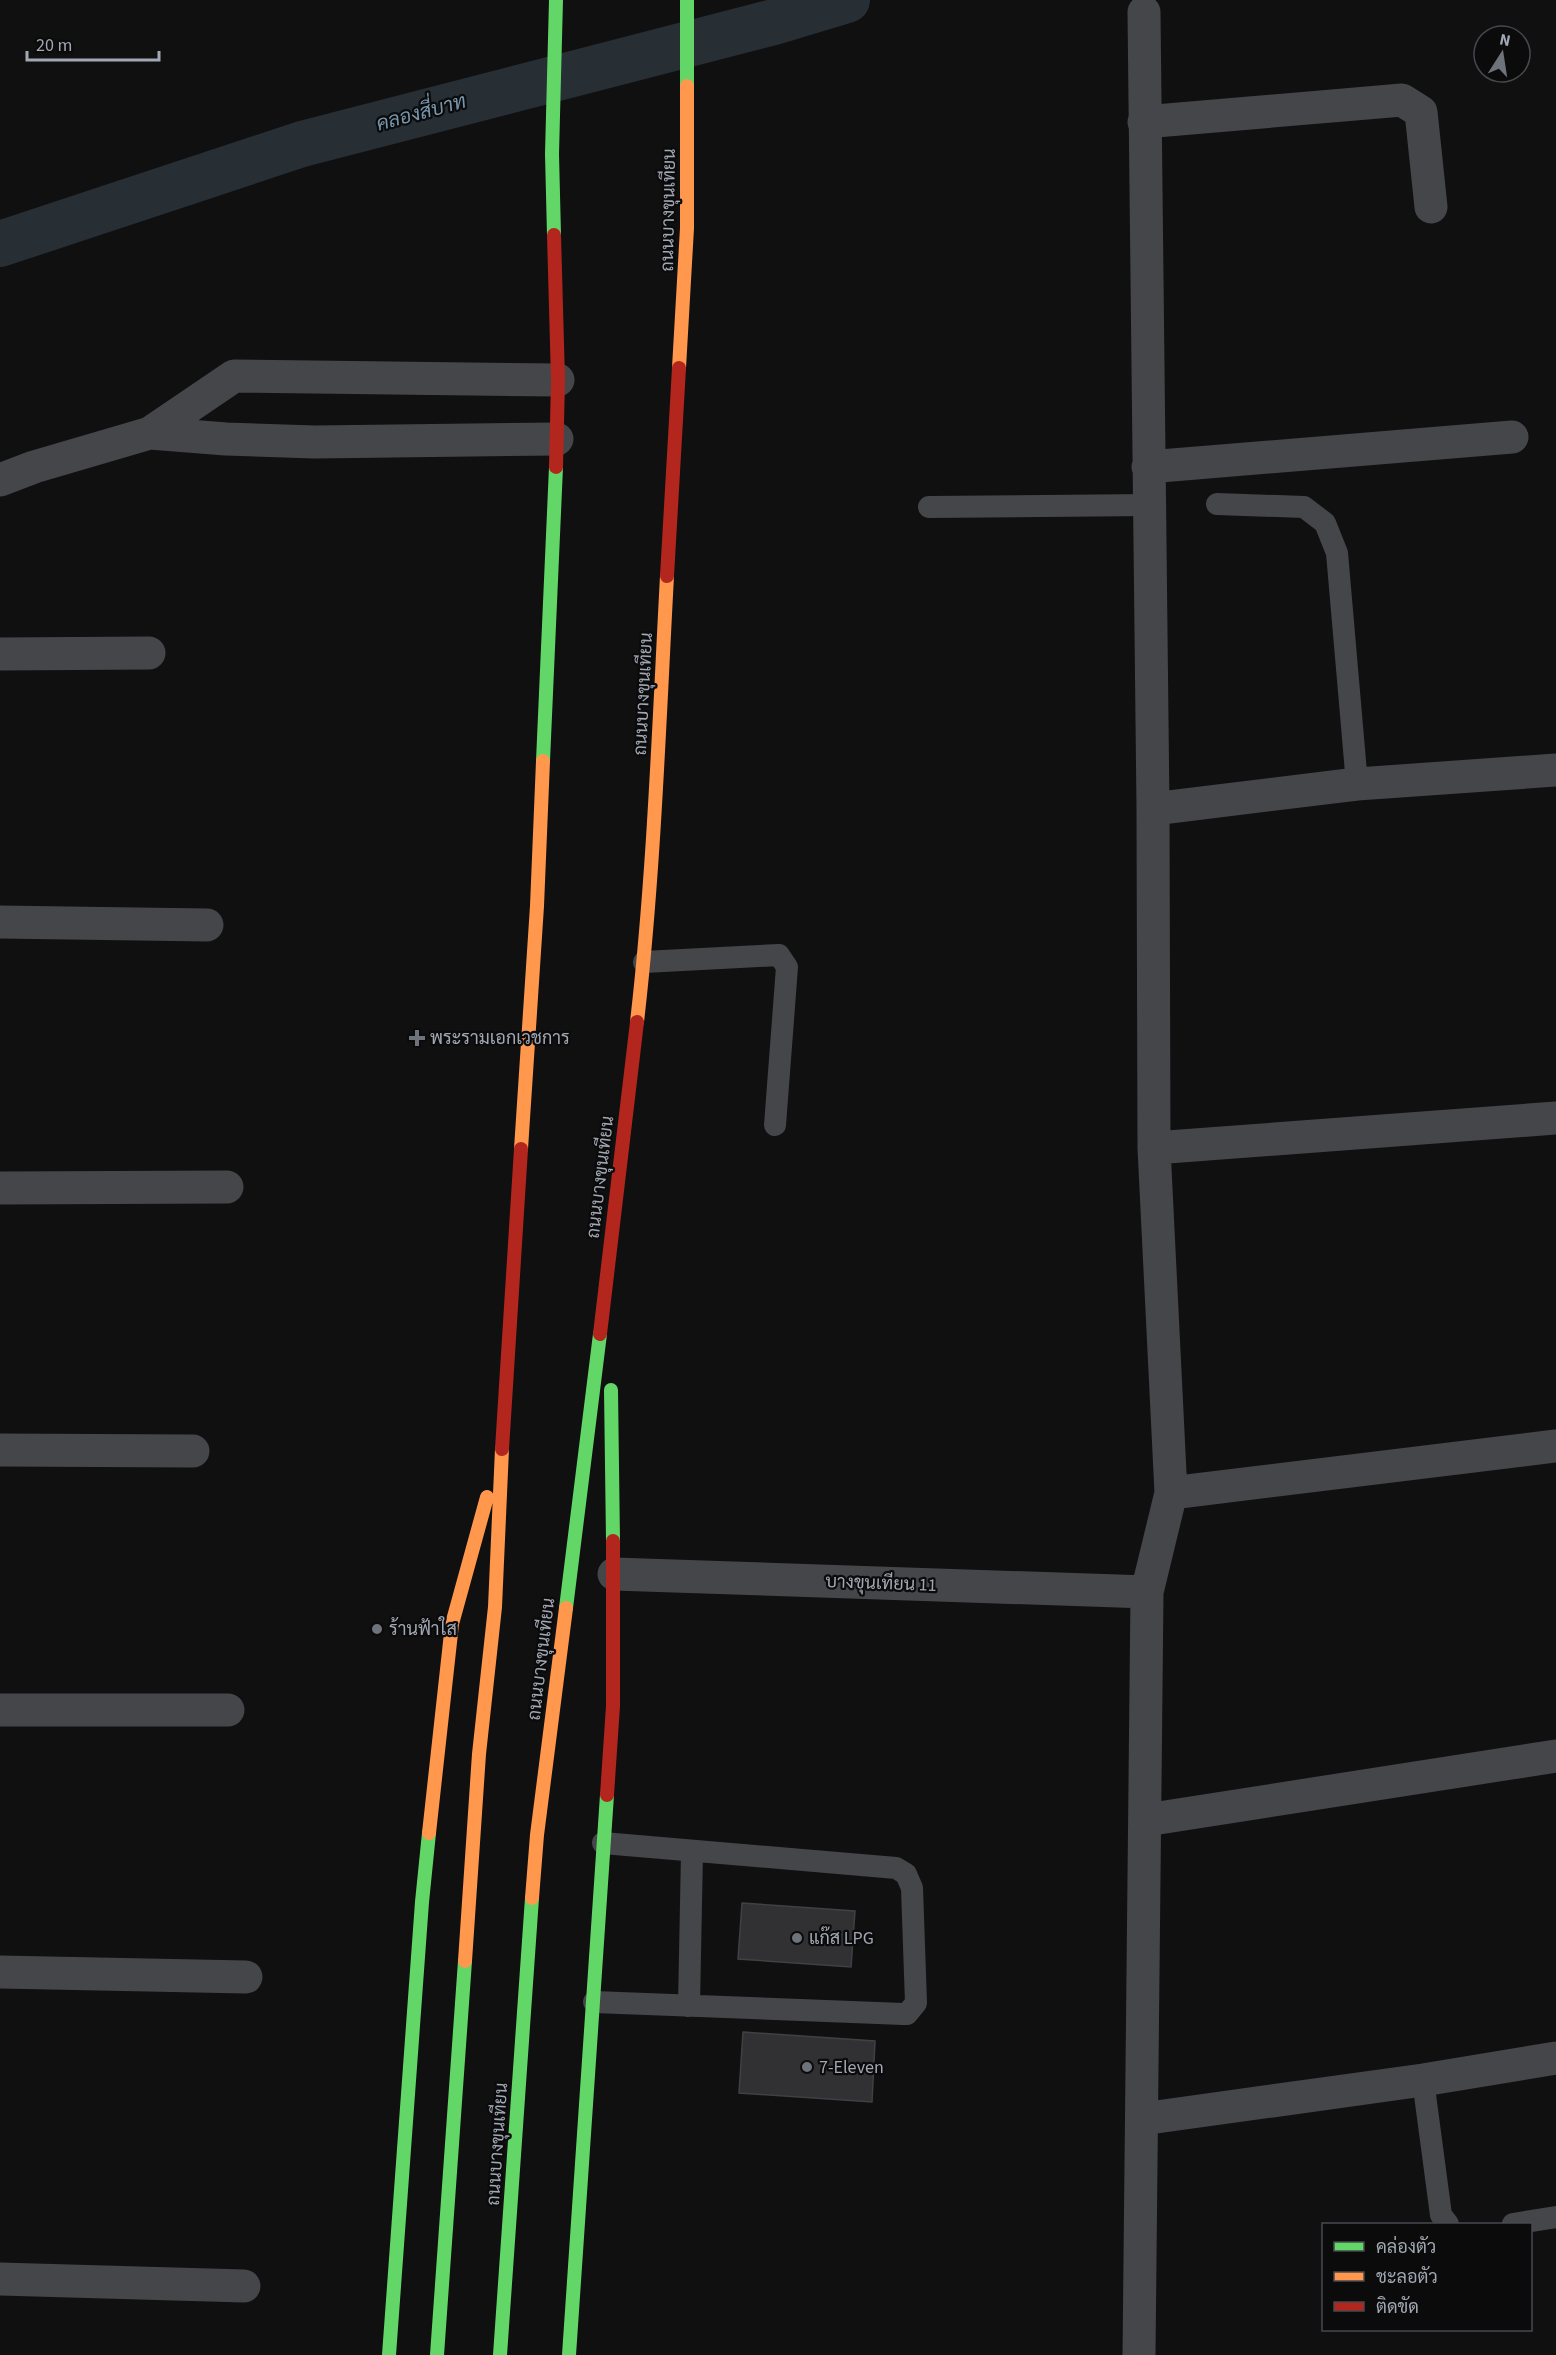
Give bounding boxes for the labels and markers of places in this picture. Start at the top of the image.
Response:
place label: พระรามเอกเวชการ [430,1026,570,1051]
marker: พระรามเอกเวชการ [408,1029,426,1047]
place label: ร้านฟ้าใส [389,1616,457,1642]
marker: ร้านฟ้าใส [370,1622,384,1636]
place label: แก๊ส LPG [809,1926,874,1951]
marker: แก๊ส LPG [790,1931,804,1945]
place label: 7-Eleven [819,2055,884,2080]
marker: 7-Eleven [800,2060,814,2074]

